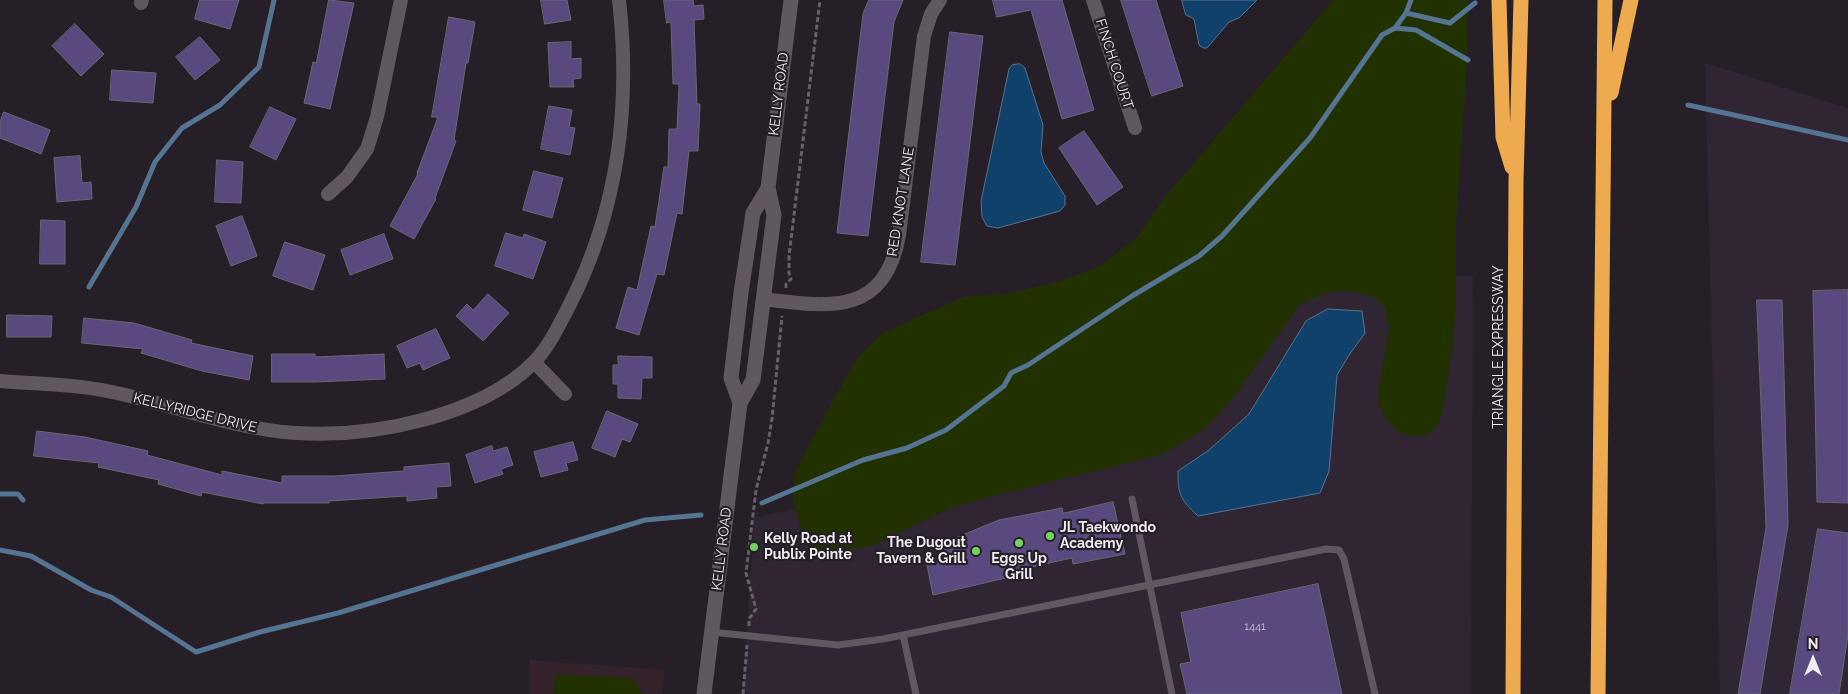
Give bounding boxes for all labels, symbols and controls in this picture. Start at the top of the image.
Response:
street label: FINCH COURT [1091,17,1137,111]
street label: KELLY ROAD [766,51,792,137]
street label: RED KNOT LANE [884,146,918,258]
street label: TRIANGLE EXPRESSWAY [1491,265,1507,429]
street label: KELLYRIDGE DRIVE [131,390,259,436]
street label: KELLY ROAD [709,506,735,592]
place label: JL Taekwondo Academy [1060,520,1156,552]
marker: JL Taekwondo Academy [1044,530,1056,542]
place label: Kelly Road at Publix Pointe [764,531,852,564]
place label: The Dugout Tavern & Grill [876,535,966,568]
marker: Eggs Up Grill [1013,537,1025,549]
marker: Kelly Road at Publix Pointe [748,541,760,553]
marker: The Dugout Tavern & Grill [970,545,982,557]
place label: Eggs Up Grill [991,551,1047,584]
house number: 1441 [1244,620,1266,634]
north arrow [1788,634,1838,684]
text: N [1808,636,1818,652]

